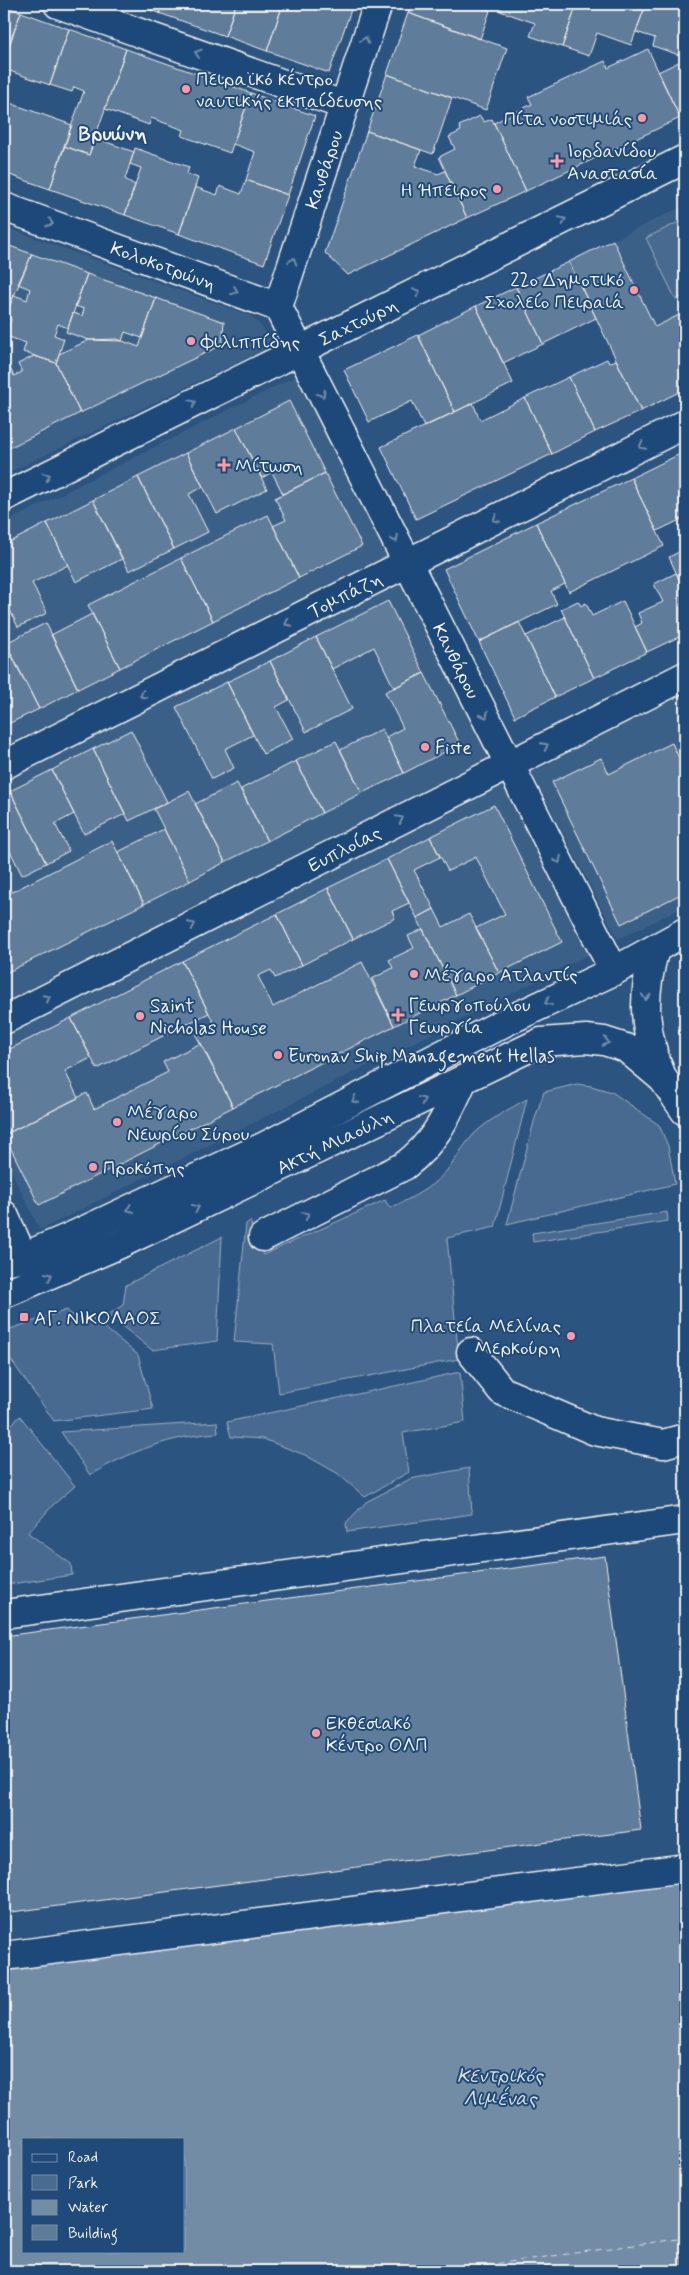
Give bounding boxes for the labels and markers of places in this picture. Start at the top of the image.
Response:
place label: Πειραϊκό κέντρο ναυτικής εκπαίδευσης [196,67,382,114]
marker: Πειραϊκό κέντρο ναυτικής εκπαίδευσης [180,83,192,95]
place label: Πίτα νοστιμιάς [504,107,632,132]
marker: Πίτα νοστιμιάς [636,112,648,124]
place label: Ιορδανίδου Αναστασία [567,139,658,186]
marker: Ιορδανίδου Αναστασία [551,155,563,167]
place label: Η Ήπειρος [401,178,487,203]
marker: Η Ήπειρος [491,183,503,195]
place label: 22ο Δημοτικό Σχολείο Πειραιά [485,268,624,315]
marker: 22ο Δημοτικό Σχολείο Πειραιά [628,284,640,296]
place label: Φιλιππίδης [200,330,300,355]
marker: Φιλιππίδης [185,335,197,347]
place label: Μίτωση [235,454,303,479]
marker: Μίτωση [217,458,231,472]
place label: Fiste [435,736,472,761]
marker: Fiste [419,741,431,753]
place label: Μέγαρο Ατλαντίς [424,963,578,988]
marker: Μέγαρο Ατλαντίς [408,968,420,980]
place label: Γεωργοπούλου Γεωργία [408,993,531,1040]
place label: Saint Nicholas House [150,994,267,1041]
marker: Γεωργοπούλου Γεωργία [392,1009,404,1021]
marker: Saint Nicholas House [134,1010,146,1022]
place label: Euronav Ship Management Hellas [288,1044,555,1072]
marker: Euronav Ship Management Hellas [272,1049,284,1061]
place label: Μέγαρο Νεωρίου Σύρου [127,1100,249,1147]
marker: Μέγαρο Νεωρίου Σύρου [111,1116,123,1128]
place label: Προκόπης [103,1156,185,1181]
marker: Προκόπης [87,1161,99,1173]
place label: ΑΓ. ΝΙΚΟΛΑΟΣ [34,1306,161,1331]
marker: ΑΓ. ΝΙΚΟΛΑΟΣ [18,1311,30,1323]
place label: Πλατεία Μελίνας Μερκούρη [411,1314,561,1361]
marker: Πλατεία Μελίνας Μερκούρη [565,1330,577,1342]
place label: Εκθεσιακό Κέντρο ΟΛΠ [326,1711,428,1758]
marker: Εκθεσιακό Κέντρο ΟΛΠ [310,1727,322,1739]

